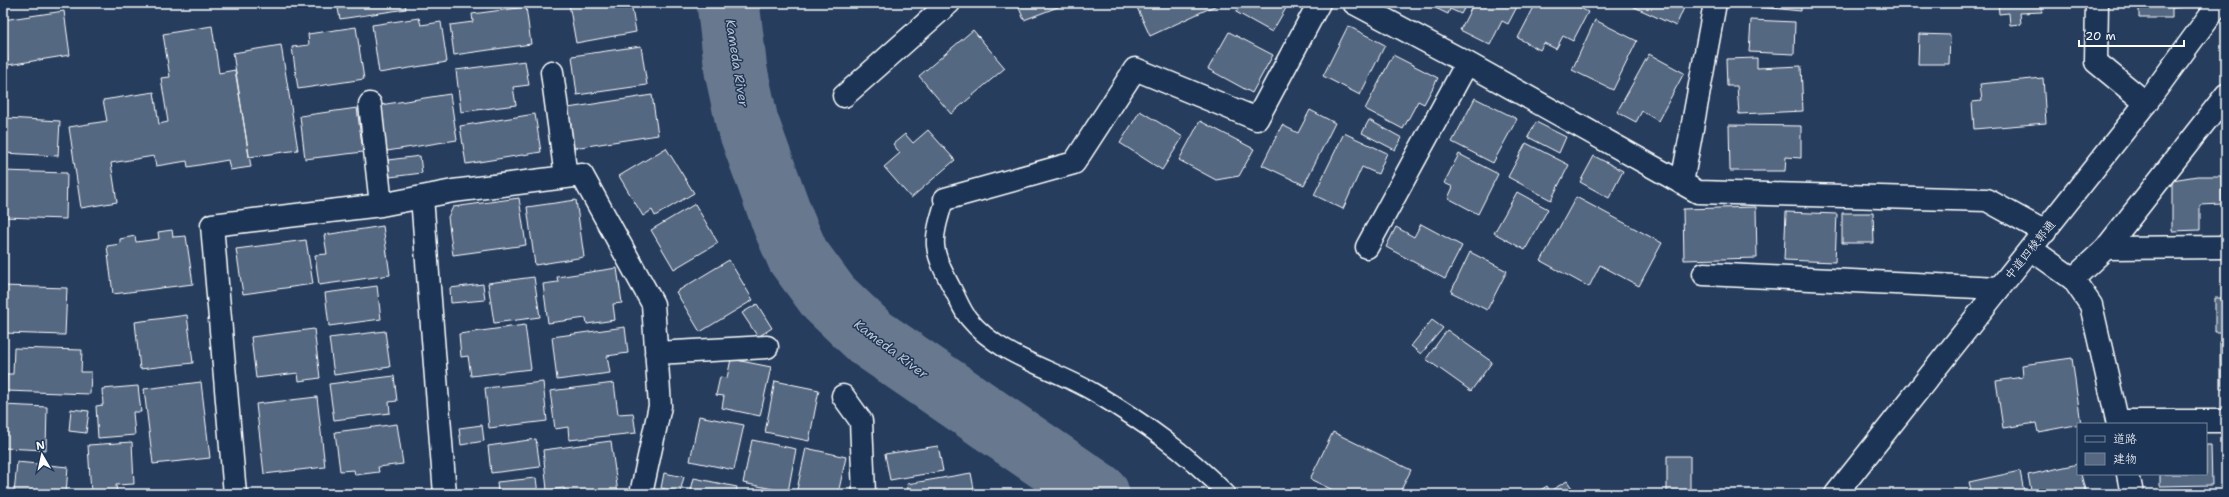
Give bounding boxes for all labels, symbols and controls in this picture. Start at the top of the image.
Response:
water label: Kameda River [722,18,752,109]
scale bar [2079,22,2184,48]
text: 20 m [2085,28,2116,44]
street label: 中道四稜郭通 [2001,217,2059,283]
water label: Kameda River [851,316,932,383]
legend [2077,423,2207,475]
text: 道路 [2113,431,2137,447]
north arrow [22,435,62,475]
text: N [35,437,46,454]
text: 建物 [2113,451,2137,467]

